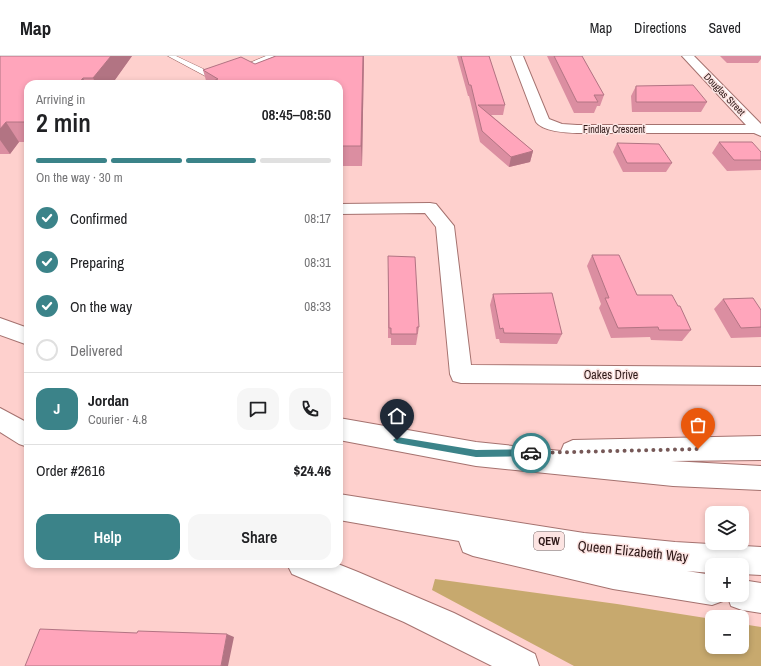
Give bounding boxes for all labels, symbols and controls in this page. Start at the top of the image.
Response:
text: Map [20,15,51,41]
text: Map [590,19,612,37]
text: Directions [634,19,686,37]
text: Saved [708,19,741,37]
street label: Douglas Street [701,70,749,119]
text: Arriving in [36,91,85,108]
text: 08:45–08:50 [262,104,331,125]
text: 2 min [36,105,91,140]
street label: Findlay Crescent [583,123,646,136]
text: On the way · 30 m [36,169,123,186]
icon: check [36,207,58,229]
text: Confirmed [70,208,127,229]
text: 08:17 [304,210,331,227]
icon: check [36,251,58,273]
text: Preparing [70,252,124,273]
text: 08:31 [304,254,331,271]
icon: check [36,295,58,317]
text: On the way [70,296,132,317]
text: 08:33 [304,298,331,315]
text: Delivered [70,340,123,361]
street label: Oakes Drive [584,367,638,383]
button: chat [237,388,279,430]
button: phone [289,388,331,430]
text: Jordan [88,390,129,411]
text: J [54,398,60,419]
pin [380,399,414,440]
icon: home [386,405,408,427]
pin [681,408,715,449]
text: Courier · 4.8 [88,411,147,428]
icon: bag [687,414,709,436]
courier [511,433,551,473]
icon: car [520,442,542,464]
text: Order #2616 [36,460,105,481]
text: $24.46 [293,460,331,481]
map controls [705,506,749,654]
button: layers [705,506,749,550]
button: Help [36,514,180,560]
button: Share [188,514,331,560]
road number: QEW [534,532,564,550]
street label: Queen Elizabeth Way [577,536,690,566]
button: + [705,558,749,602]
button: − [705,610,749,654]

